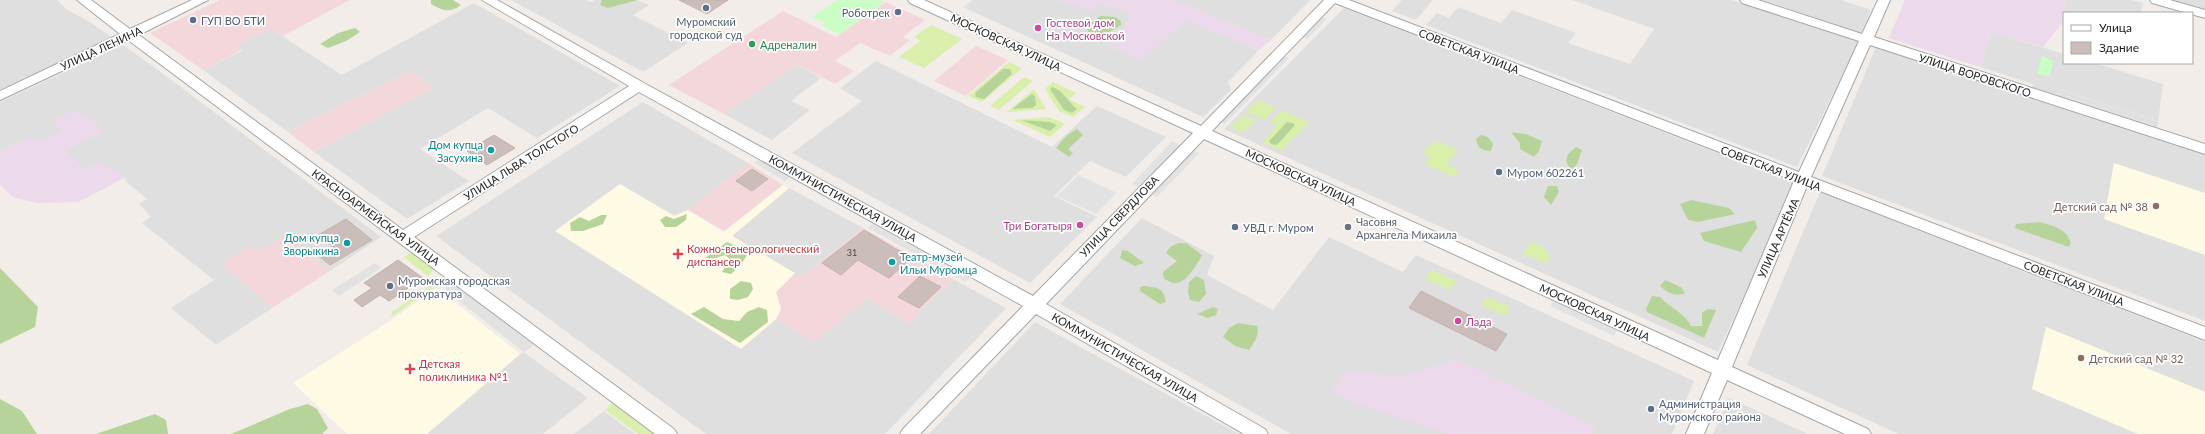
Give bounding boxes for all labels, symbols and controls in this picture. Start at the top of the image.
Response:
marker: Муромский городской суд [701,3,711,13]
place label: Роботрек [842,6,890,19]
marker: Роботрек [893,7,903,17]
street label: МОСКОВСКАЯ УЛИЦА [949,11,1064,74]
legend [2063,12,2193,64]
place label: ГУП ВО БТИ [201,14,265,27]
marker: ГУП ВО БТИ [188,15,198,25]
place label: Муромский городской суд [670,15,743,41]
place label: Гостевой дом На Московской [1046,16,1125,42]
text: Улица [2099,20,2132,35]
street label: УЛИЦА ЛЕНИНА [58,23,144,73]
marker: Гостевой дом На Московской [1033,23,1043,33]
street label: СОВЕТСКАЯ УЛИЦА [1417,26,1522,76]
place label: Адреналин [760,38,817,51]
marker: Адреналин [747,39,757,49]
text: Здание [2099,40,2139,55]
street label: УЛИЦА ВОРОВСКОГО [1917,51,2033,99]
street label: УЛИЦА ЛЬВА ТОЛСТОГО [461,121,581,203]
place label: Дом купца Засухина [428,138,483,164]
street label: СОВЕТСКАЯ УЛИЦА [1719,143,1824,193]
marker: Дом купца Засухина [486,145,496,155]
street label: МОСКОВСКАЯ УЛИЦА [1244,146,1359,209]
street label: КОММУНИСТИЧЕСКАЯ УЛИЦА [767,152,919,244]
street label: КРАСНОАРМЕЙСКАЯ УЛИЦА [310,166,443,268]
place label: Муром 602261 [1507,166,1584,179]
marker: Муром 602261 [1494,167,1504,177]
street label: УЛИЦА СВЕРДЛОВА [1077,172,1162,259]
street label: УЛИЦА АРТЁМА [1755,196,1802,280]
place label: Детский сад № 38 [2054,200,2148,213]
marker: Детский сад № 38 [2151,201,2161,211]
place label: Часовня Архангела Михаила [1356,215,1457,241]
place label: Три Богатыря [1004,219,1072,232]
marker: Три Богатыря [1075,220,1085,230]
place label: УВД г. Муром [1243,221,1314,234]
marker: УВД г. Муром [1230,222,1240,232]
marker: Часовня Архангела Михаила [1343,222,1353,232]
place label: Дом купца Зворыкина [283,231,339,257]
marker: Дом купца Зворыкина [342,238,352,248]
place label: Кожно-венерологический диспансер [687,242,819,268]
house number: 31 [847,247,857,258]
marker: Кожно-венерологический диспансер [672,248,684,260]
place label: Театр-музей Ильи Муромца [900,250,977,276]
marker: Театр-музей Ильи Муромца [887,257,897,267]
street label: СОВЕТСКАЯ УЛИЦА [2022,258,2127,308]
place label: Муромская городская прокуратура [398,274,510,300]
marker: Муромская городская прокуратура [385,281,395,291]
street label: МОСКОВСКАЯ УЛИЦА [1538,281,1653,344]
street label: КОММУНИСТИЧЕСКАЯ УЛИЦА [1050,310,1201,405]
place label: Лада [1465,315,1492,328]
marker: Лада [1453,316,1463,326]
place label: Детский сад № 32 [2089,352,2183,365]
marker: Детский сад № 32 [2076,353,2086,363]
place label: Детская поликлиника №1 [419,357,508,383]
marker: Детская поликлиника №1 [404,363,416,375]
place label: Администрация Муромского района [1659,397,1761,423]
marker: Администрация Муромского района [1646,404,1656,414]

